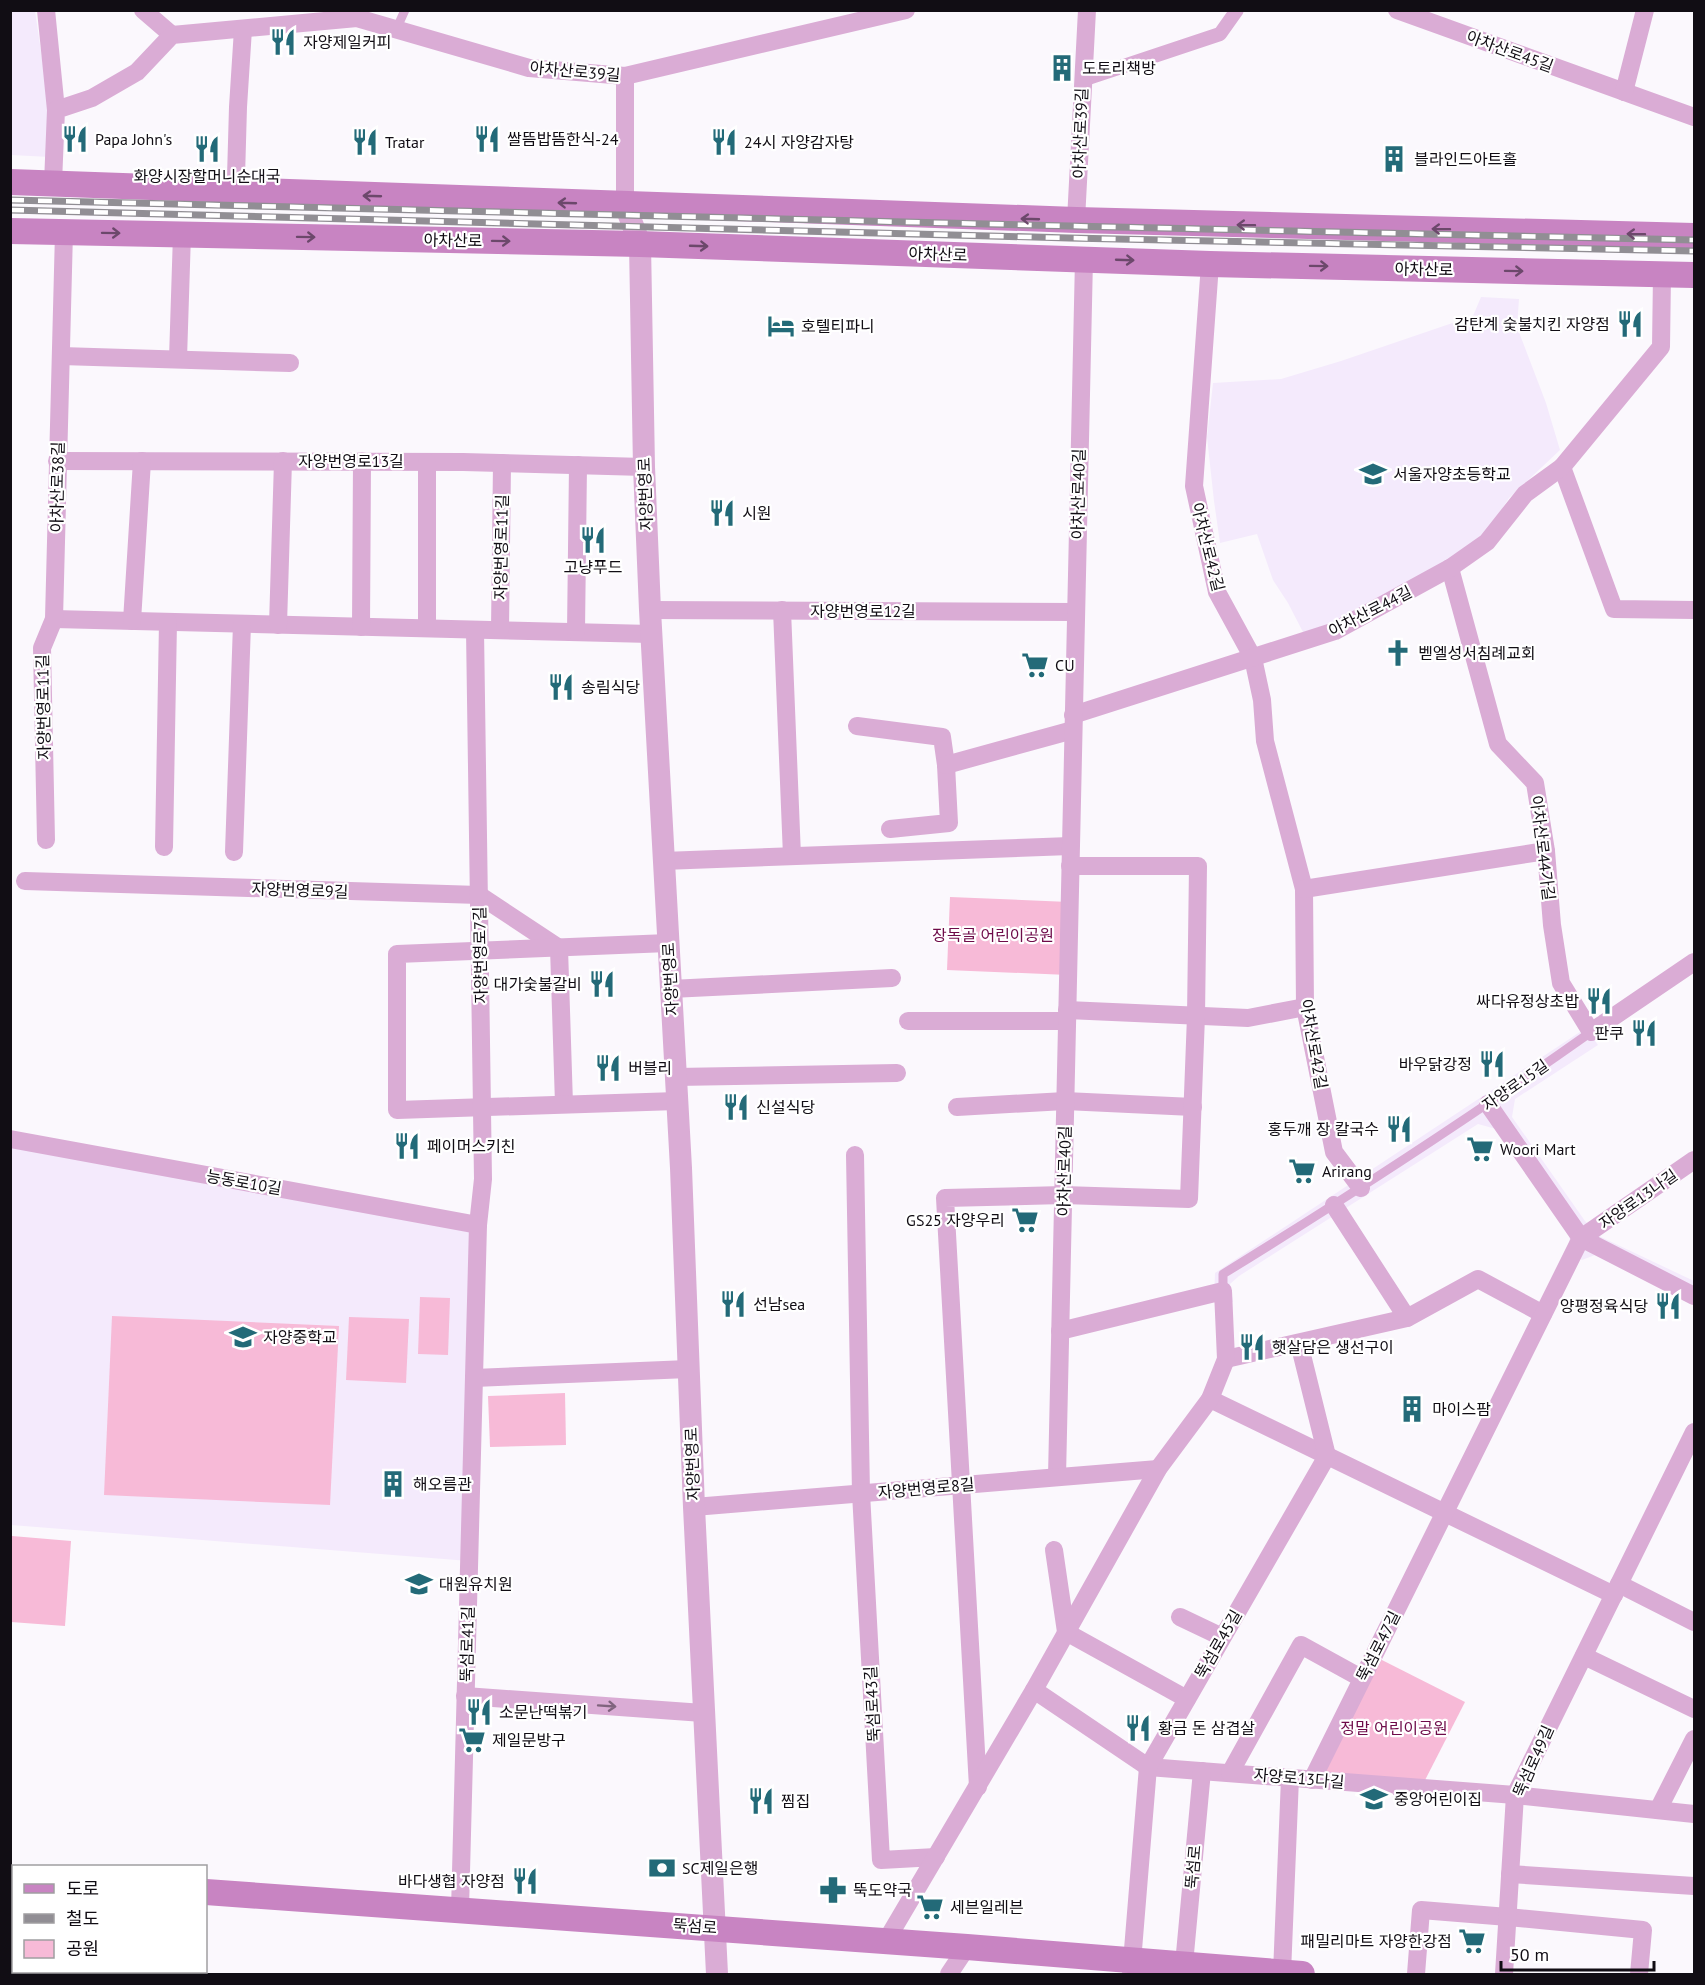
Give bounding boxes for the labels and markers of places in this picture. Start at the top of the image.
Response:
restaurant icon: 자양제일커피 [268,27,298,57]
place label: 자양제일커피 [303,32,391,52]
building icon: 도토리책방 [1047,53,1077,83]
place label: 도토리책방 [1082,58,1156,78]
restaurant icon: Papa John's [60,124,90,154]
restaurant icon: 쌀뜸밥뜸한식-24 [472,124,502,154]
restaurant icon: Tratar [350,127,380,157]
restaurant icon: 24시 자양감자탕 [709,127,739,157]
place label: Papa John's [95,129,172,149]
place label: 쌀뜸밥뜸한식-24 [507,129,619,149]
place label: Tratar [385,132,425,152]
place label: 24시 자양감자탕 [744,132,854,152]
restaurant icon: 화양시장할머니순대국 [192,134,222,164]
building icon: 블라인드아트홀 [1379,144,1409,174]
place label: 블라인드아트홀 [1414,149,1517,169]
place label: 화양시장할머니순대국 [133,166,281,186]
restaurant icon: 감탄계 숯불치킨 자양점 [1615,309,1645,339]
hotel icon: 호텔티파니 [766,311,796,341]
place label: 감탄계 숯불치킨 자양점 [1454,314,1610,334]
place label: 호텔티파니 [801,316,875,336]
school or university icon: 서울자양초등학교 [1358,459,1388,489]
place label: 서울자양초등학교 [1393,464,1511,484]
restaurant icon: 시원 [707,498,737,528]
place label: 시원 [742,503,771,523]
restaurant icon: 고냥푸드 [578,525,608,555]
place label: 고냥푸드 [564,557,622,577]
church icon: 벧엘성서침례교회 [1383,638,1413,668]
place label: 벧엘성서침례교회 [1418,643,1536,663]
supermarket icon: CU [1020,650,1050,680]
place label: CU [1055,655,1075,675]
restaurant icon: 송림식당 [546,672,576,702]
place label: 송림식당 [581,677,640,697]
restaurant icon: 대가숯불갈비 [587,969,617,999]
place label: 대가숯불갈비 [494,974,582,994]
restaurant icon: 싸다유정상초밥 [1584,986,1614,1016]
place label: 싸다유정상초밥 [1476,991,1579,1011]
restaurant icon: 판쿠 [1629,1018,1659,1048]
place label: 판쿠 [1595,1023,1624,1043]
restaurant icon: 바우닭강정 [1477,1049,1507,1079]
restaurant icon: 버블리 [593,1053,623,1083]
place label: 바우닭강정 [1398,1054,1472,1074]
place label: 버블리 [628,1058,672,1078]
restaurant icon: 신설식당 [721,1092,751,1122]
place label: 신설식당 [756,1097,815,1117]
restaurant icon: 홍두깨 장 칼국수 [1384,1114,1414,1144]
place label: 홍두깨 장 칼국수 [1267,1119,1379,1139]
restaurant icon: 페이머스키친 [392,1131,422,1161]
supermarket icon: Woori Mart [1465,1134,1495,1164]
place label: 페이머스키친 [427,1136,515,1156]
place label: Woori Mart [1500,1139,1576,1159]
supermarket icon: Arirang [1287,1156,1317,1186]
place label: Arirang [1322,1161,1372,1181]
supermarket icon: GS25 자양우리 [1010,1205,1040,1235]
place label: GS25 자양우리 [906,1210,1005,1230]
restaurant icon: 선남sea [718,1289,748,1319]
restaurant icon: 양평정육식당 [1653,1291,1683,1321]
place label: 선남sea [753,1294,805,1314]
place label: 양평정육식당 [1560,1296,1648,1316]
school or university icon: 자양중학교 [228,1322,258,1352]
place label: 자양중학교 [263,1327,337,1347]
restaurant icon: 햇살담은 생선구이 [1237,1332,1267,1362]
place label: 햇살담은 생선구이 [1272,1337,1394,1357]
building icon: 마이스팜 [1397,1394,1427,1424]
place label: 마이스팜 [1432,1399,1491,1419]
building icon: 해오름관 [378,1469,408,1499]
place label: 해오름관 [413,1474,472,1494]
school or university icon: 대원유치원 [404,1569,434,1599]
place label: 대원유치원 [439,1574,513,1594]
restaurant icon: 소문난떡볶기 [464,1697,494,1727]
place label: 소문난떡볶기 [499,1702,587,1722]
restaurant icon: 황금 돈 삼겹살 [1123,1713,1153,1743]
place label: 황금 돈 삼겹살 [1158,1718,1255,1738]
supermarket icon: 제일문방구 [457,1725,487,1755]
place label: 제일문방구 [492,1730,566,1750]
school or university icon: 중앙어린이집 [1359,1784,1389,1814]
restaurant icon: 찜집 [746,1786,776,1816]
place label: 중앙어린이집 [1394,1789,1482,1809]
place label: 찜집 [781,1791,810,1811]
bank icon: SC제일은행 [647,1853,677,1883]
place label: SC제일은행 [682,1858,759,1878]
restaurant icon: 바다생협 자양점 [510,1866,540,1896]
place label: 바다생협 자양점 [398,1871,505,1891]
pharmacy icon: 뚝도약국 [818,1875,848,1905]
place label: 뚝도약국 [853,1880,912,1900]
supermarket icon: 세븐일레븐 [915,1892,945,1922]
place label: 세븐일레븐 [950,1897,1024,1917]
supermarket icon: 패밀리마트 자양한강점 [1457,1926,1487,1956]
place label: 패밀리마트 자양한강점 [1301,1931,1452,1951]

